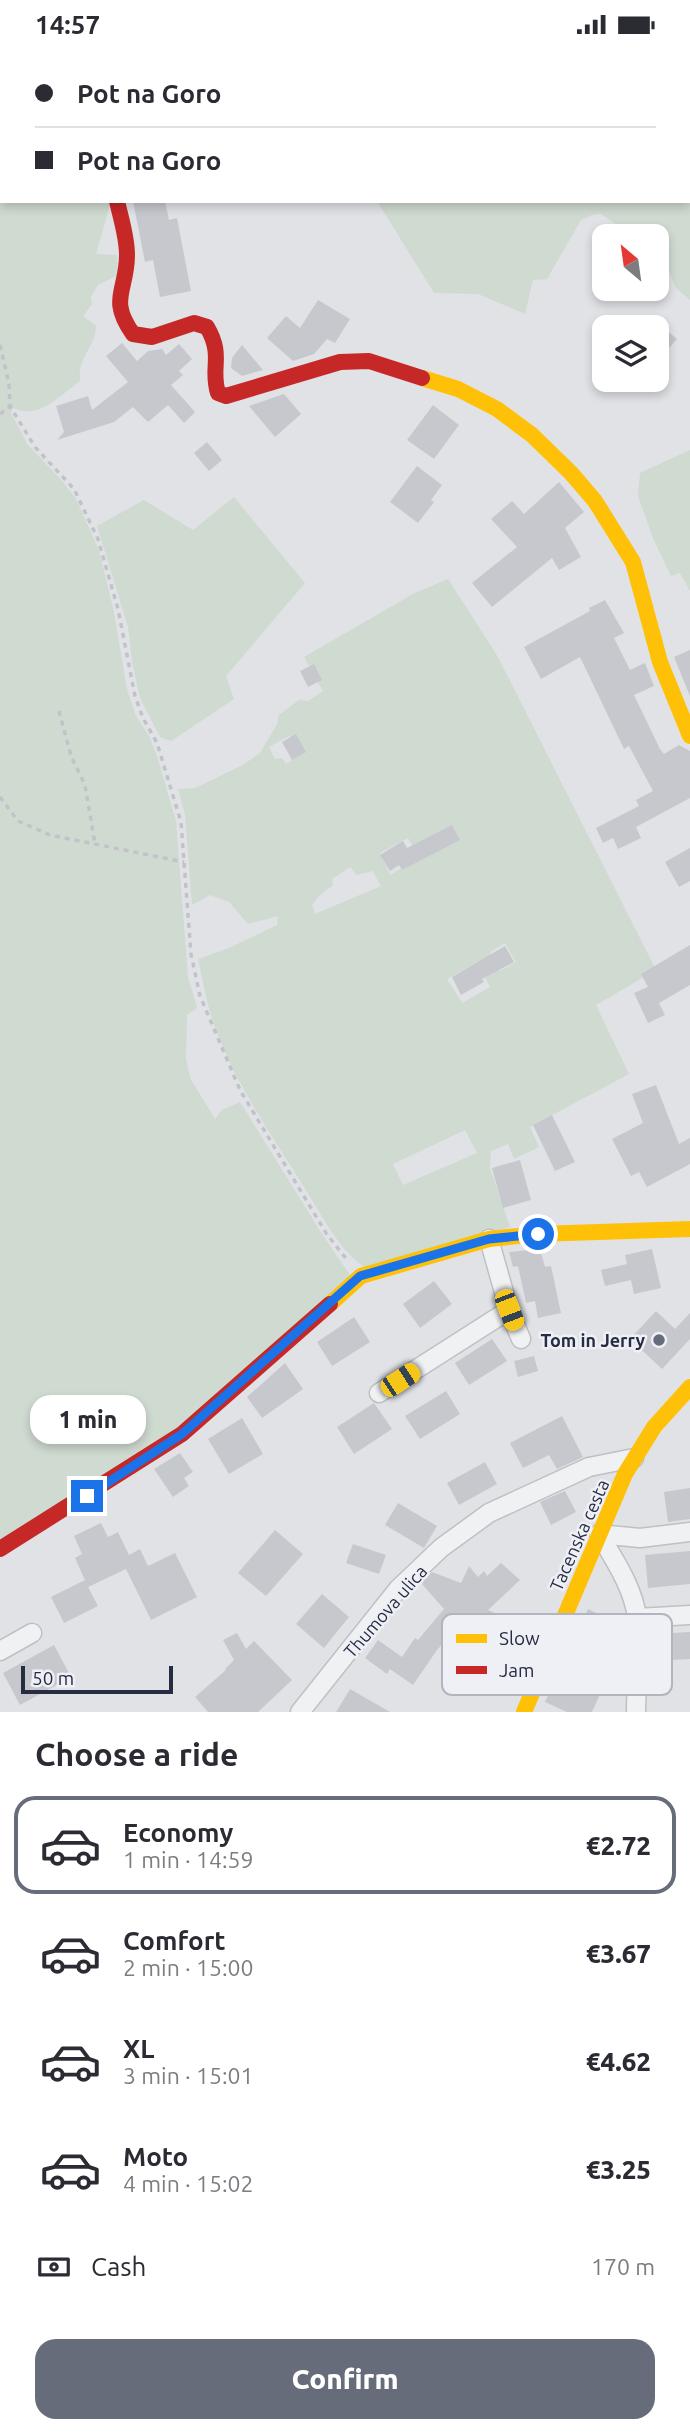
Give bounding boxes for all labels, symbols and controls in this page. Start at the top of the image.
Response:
text: 14:57 [35,10,100,39]
text: Pot na Goro [77,79,221,108]
text: Pot na Goro [77,146,221,175]
north arrow [592,224,668,301]
map controls [592,224,669,392]
button: layers [592,315,669,392]
route start [522,1218,554,1250]
car [492,1287,527,1333]
place label: Tom in Jerry [540,1330,645,1350]
marker: Tom in Jerry [651,1332,667,1348]
car [377,1360,424,1400]
callout: 1 min [29,1395,145,1443]
text: 1 min [59,1407,117,1432]
street label: Tacenska cesta [546,1476,612,1594]
route end [71,1480,103,1512]
street label: Thumova ulica [340,1561,430,1661]
legend [442,1614,672,1695]
text: Slow [499,1627,540,1649]
text: Jam [499,1659,535,1681]
scale bar [21,1663,173,1695]
text: 50 m [32,1667,74,1689]
text: Choose a ride [35,1736,238,1772]
icon: car [39,1814,102,1877]
text: Economy [123,1818,233,1847]
text: €2.72 [586,1831,651,1860]
text: 1 min · 14:59 [123,1847,254,1872]
icon: car [39,1922,102,1985]
text: Comfort [123,1926,226,1955]
text: €3.67 [586,1939,651,1968]
text: 2 min · 15:00 [123,1955,254,1980]
icon: car [39,2030,102,2093]
text: XL [123,2034,154,2063]
text: €4.62 [586,2047,651,2076]
text: 3 min · 15:01 [123,2063,254,2088]
icon: car [39,2138,102,2201]
text: Moto [123,2142,188,2171]
text: €3.25 [586,2155,651,2184]
text: 4 min · 15:02 [123,2171,254,2196]
icon: cash [35,2248,73,2286]
text: Cash [91,2252,146,2281]
text: 170 m [591,2254,655,2279]
button: Confirm [35,2339,655,2419]

